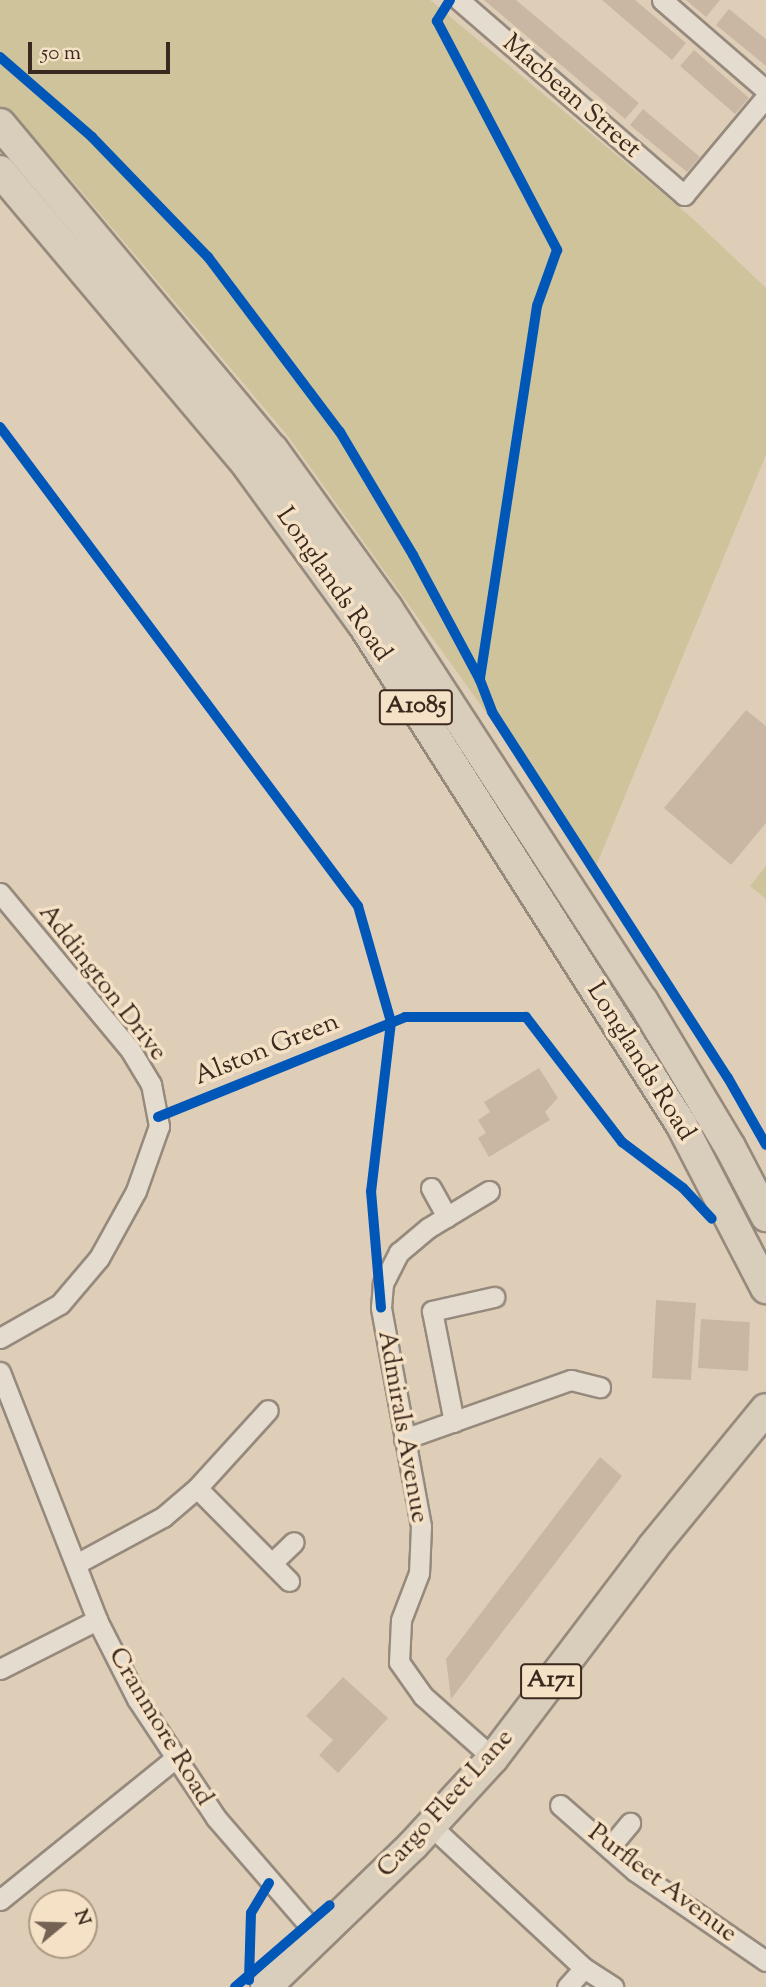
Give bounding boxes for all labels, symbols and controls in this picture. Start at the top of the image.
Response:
scale bar [32,28,173,72]
street label: Macbean Street [495,28,647,166]
text: 50 m [41,39,81,69]
street label: Longlands Road [268,502,398,668]
road number: A1085 [378,686,454,728]
street label: Addington Drive [31,898,173,1068]
street label: Longlands Road [579,977,701,1147]
street label: Alston Green [190,1007,344,1093]
street label: Admirals Avenue [370,1328,434,1526]
street label: Cranmore Road [101,1642,219,1812]
road number: A171 [520,1660,582,1702]
street label: Cargo Fleet Lane [371,1723,521,1885]
street label: Purfleet Avenue [581,1818,743,1950]
north arrow [28,1889,98,1959]
text: N [66,1906,97,1929]

